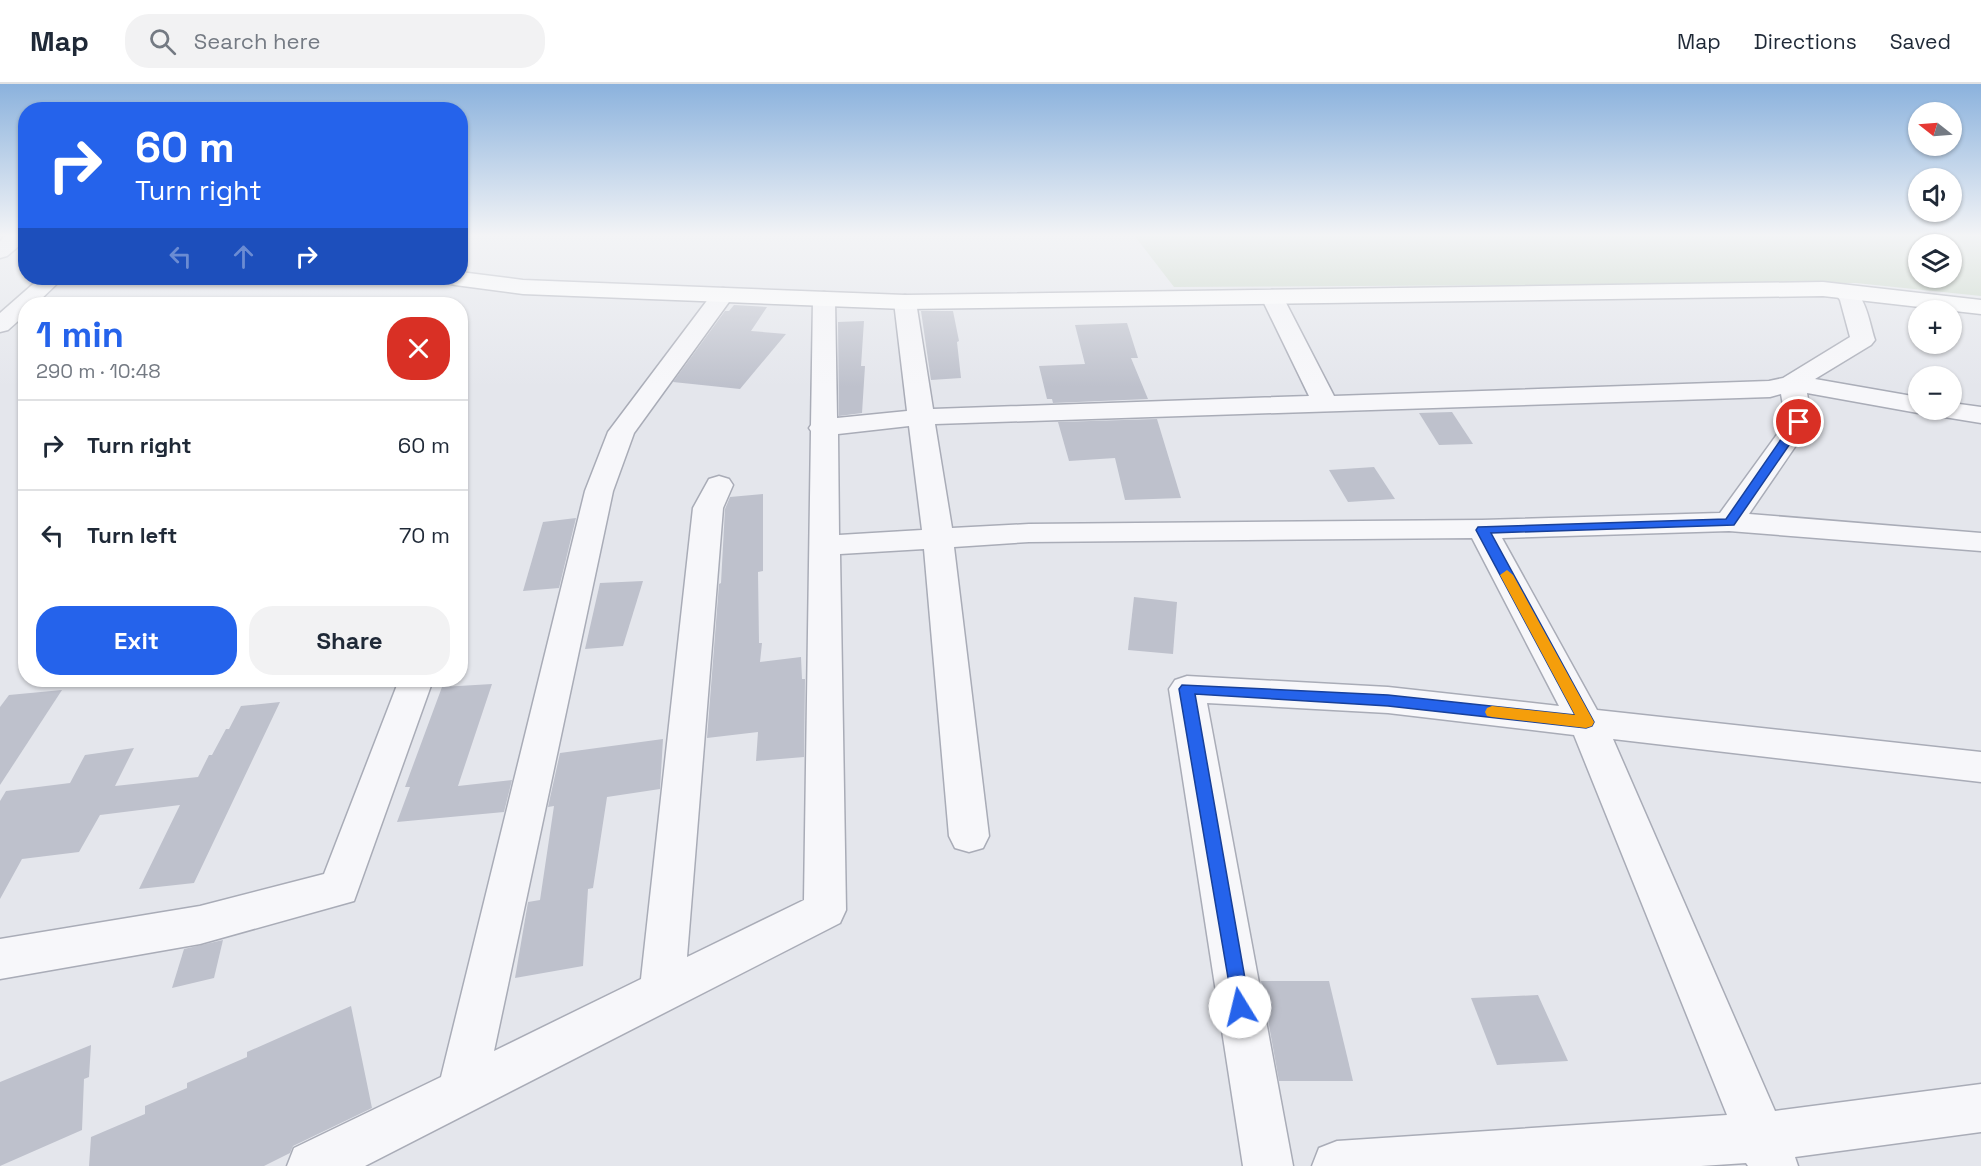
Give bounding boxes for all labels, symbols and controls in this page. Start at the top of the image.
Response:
search box [125,14,545,68]
text: Map [30,23,89,59]
icon: search [146,25,179,58]
text: Search here [194,27,321,55]
text: Map [1677,28,1721,55]
text: Directions [1754,28,1857,55]
text: Saved [1890,28,1951,55]
north arrow [1908,102,1962,156]
map controls [1908,102,1962,420]
text: 60 m [135,121,235,174]
icon: right [36,126,114,204]
button: sound [1908,168,1962,222]
text: Turn right [135,173,262,208]
button: layers [1908,234,1962,288]
icon: left [164,240,197,273]
icon: ahead [227,240,260,273]
icon: right [290,240,323,273]
button: + [1908,300,1962,354]
text: 1 min [36,312,124,358]
button: close [387,317,450,380]
text: 290 m · 10:48 [36,358,161,384]
button: − [1908,366,1962,420]
pin [1773,396,1824,447]
icon: arrive [1782,405,1815,438]
icon: right [36,429,69,462]
text: Turn right [87,431,192,459]
text: 60 m [398,431,450,459]
icon: left [36,519,69,552]
text: Turn left [87,521,177,549]
text: 70 m [399,521,450,549]
button: Exit [36,606,237,675]
button: Share [249,606,450,675]
position arrow [1208,975,1272,1039]

